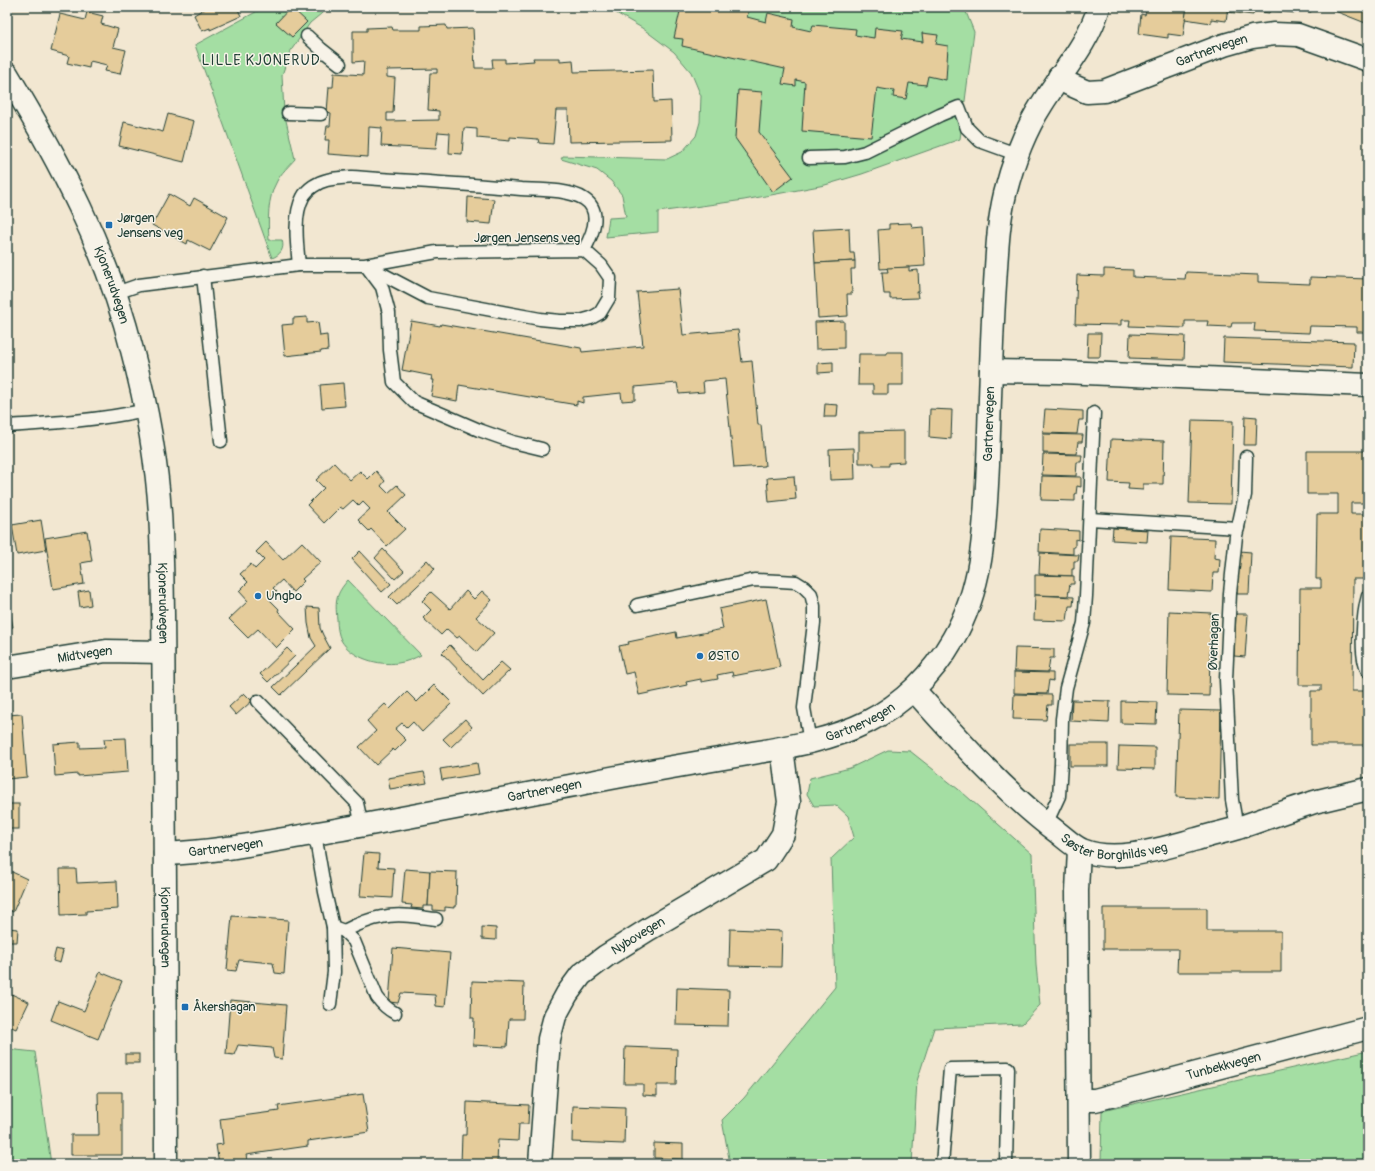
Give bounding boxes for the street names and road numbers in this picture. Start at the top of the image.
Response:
street label: Gartnervegen [1173,31,1249,71]
street label: Jørgen Jensens veg [474,230,581,246]
street label: Kjonerudvegen [90,244,132,326]
street label: Gartnervegen [980,386,998,462]
street label: Kjonerudvegen [154,562,171,644]
street label: Øverhagan [1205,613,1223,671]
street label: Midtvegen [56,643,113,667]
street label: Gartnervegen [824,699,898,745]
street label: Gartnervegen [506,776,583,806]
street label: Søster Borghilds veg [1057,830,1170,864]
street label: Gartnervegen [188,835,264,860]
street label: Kjonerudvegen [157,886,173,968]
street label: Nybovegen [608,913,668,959]
street label: Tunbekkvegen [1184,1049,1263,1084]

